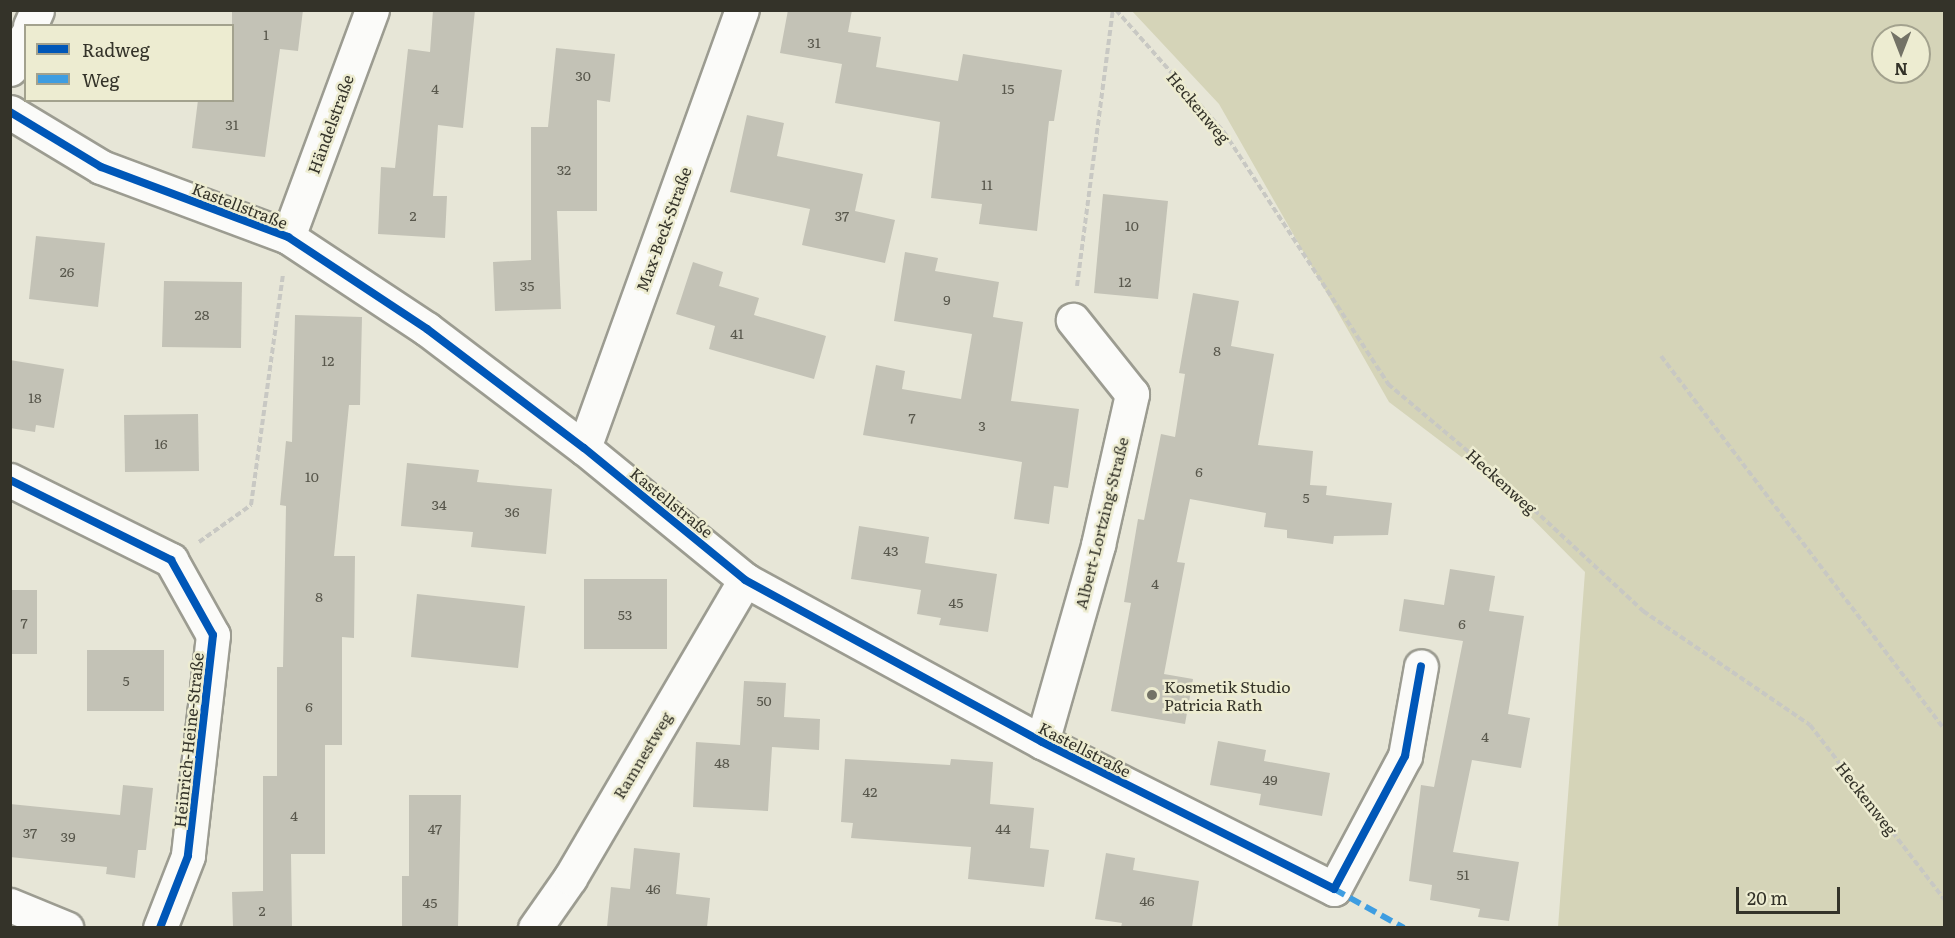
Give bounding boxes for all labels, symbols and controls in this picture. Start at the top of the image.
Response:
legend [24,24,234,102]
north arrow [1871,24,1931,84]
house number: 1 [263,26,269,42]
house number: 31 [807,34,821,50]
text: Radweg [82,36,150,63]
text: N [1894,58,1908,82]
text: Weg [82,66,119,93]
house number: 30 [575,67,591,83]
street label: Heckenweg [1163,67,1235,147]
street label: Händelstraße [303,72,357,176]
house number: 4 [431,80,439,96]
house number: 15 [1002,80,1014,96]
house number: 31 [225,116,239,132]
house number: 32 [557,161,571,177]
street label: Max-Beck-Straße [632,164,694,294]
house number: 11 [981,176,993,192]
street label: Kastellstraße [189,178,291,232]
house number: 2 [409,207,417,223]
house number: 37 [835,207,849,223]
house number: 10 [1125,217,1139,233]
house number: 26 [60,263,74,279]
house number: 12 [1119,273,1131,289]
house number: 35 [520,277,534,293]
house number: 9 [943,291,951,307]
house number: 28 [195,306,209,322]
house number: 41 [730,325,744,341]
house number: 8 [1213,342,1221,358]
house number: 12 [322,352,334,368]
house number: 18 [28,389,42,405]
house number: 7 [908,409,916,425]
house number: 3 [978,417,986,433]
house number: 16 [154,435,168,451]
street label: Albert-Lortzing-Straße [1070,435,1132,611]
street label: Heckenweg [1463,444,1541,518]
street label: Kastellstraße [627,463,717,541]
house number: 6 [1195,463,1203,479]
house number: 10 [305,468,319,484]
house number: 5 [1302,489,1310,505]
house number: 34 [431,496,447,512]
house number: 36 [504,503,520,519]
house number: 43 [883,542,899,558]
house number: 4 [1151,575,1159,591]
house number: 8 [315,588,323,604]
house number: 45 [949,594,963,610]
house number: 53 [618,606,632,622]
house number: 7 [20,614,28,630]
house number: 6 [1458,615,1466,631]
street label: Heinrich-Heine-Straße [169,651,207,829]
house number: 5 [122,672,130,688]
place label: Kosmetik Studio Patricia Rath [1164,676,1291,714]
marker: Kosmetik Studio Patricia Rath [1145,688,1159,702]
house number: 50 [756,692,772,708]
house number: 6 [305,698,313,714]
street label: Ramnestweg [609,708,675,802]
street label: Kastellstraße [1036,718,1134,780]
house number: 4 [1481,728,1489,744]
house number: 48 [714,754,730,770]
street label: Heckenweg [1832,757,1902,839]
house number: 49 [1262,771,1278,787]
house number: 42 [863,783,877,799]
house number: 4 [290,807,298,823]
house number: 47 [428,820,442,836]
house number: 44 [995,820,1011,836]
house number: 37 [23,824,37,840]
house number: 39 [61,828,75,844]
house number: 51 [1457,866,1469,882]
scale bar [1739,875,1842,913]
house number: 46 [645,880,661,896]
text: 20 m [1747,884,1788,911]
house number: 46 [1139,892,1155,908]
house number: 45 [423,894,437,910]
house number: 2 [258,902,266,918]

